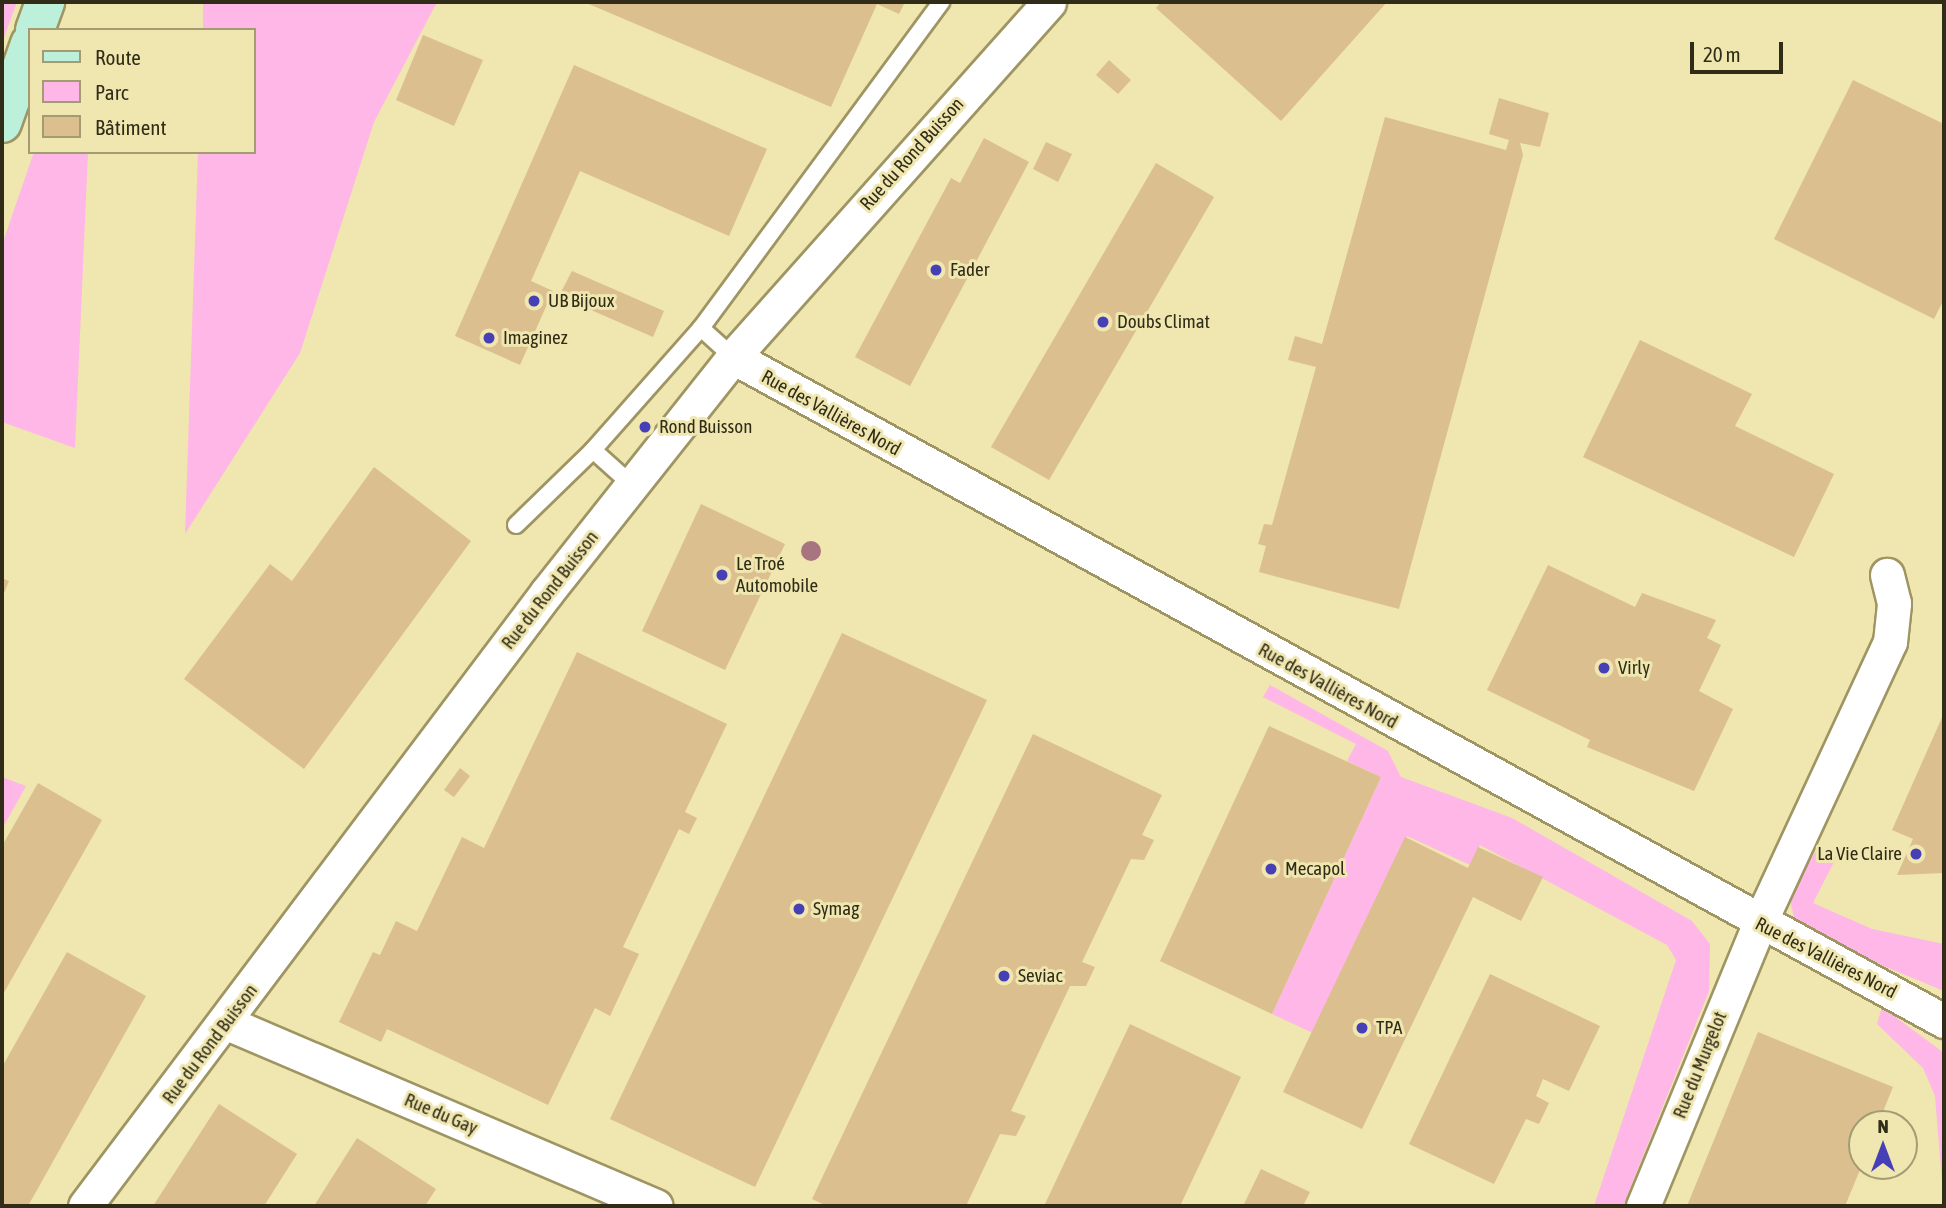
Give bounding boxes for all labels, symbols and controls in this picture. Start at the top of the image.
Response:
legend [28,28,256,154]
scale bar [1694,28,1787,72]
text: 20 m [1703,42,1741,66]
text: Route [95,45,141,69]
text: Parc [95,80,129,104]
street label: Rue du Rond Buisson [855,93,969,215]
text: Bâtiment [95,115,166,139]
place label: Fader [950,259,989,281]
marker: Fader [928,262,944,278]
place label: UB Bijoux [548,290,614,312]
marker: UB Bijoux [526,293,542,309]
place label: Doubs Climat [1117,311,1210,333]
marker: Doubs Climat [1095,314,1111,330]
place label: Imaginez [503,327,568,349]
marker: Imaginez [481,330,497,346]
street label: Rue des Vallières Nord [757,365,905,461]
place label: Rond Buisson [659,416,752,438]
marker: Rond Buisson [637,419,653,435]
street label: Rue du Rond Buisson [497,526,603,654]
place label: Le Troé Automobile [736,553,818,597]
marker: Le Troé Automobile [714,567,730,583]
street label: Rue des Vallières Nord [1254,638,1402,734]
place label: Virly [1618,657,1650,679]
marker: Virly [1596,660,1612,676]
place label: La Vie Claire [1817,843,1902,865]
marker: La Vie Claire [1908,846,1924,862]
place label: Mecapol [1285,858,1345,880]
marker: Mecapol [1263,861,1279,877]
place label: Symag [813,898,859,920]
marker: Symag [791,901,807,917]
street label: Rue des Vallières Nord [1751,912,1901,1004]
place label: Seviac [1018,965,1062,987]
marker: Seviac [996,968,1012,984]
street label: Rue du Rond Buisson [158,980,262,1108]
street label: Rue du Murgelot [1668,1008,1732,1122]
place label: TPA [1376,1017,1402,1039]
marker: TPA [1354,1020,1370,1036]
street label: Rue du Gay [401,1088,481,1140]
north arrow [1848,1110,1918,1180]
text: N [1877,1115,1889,1137]

